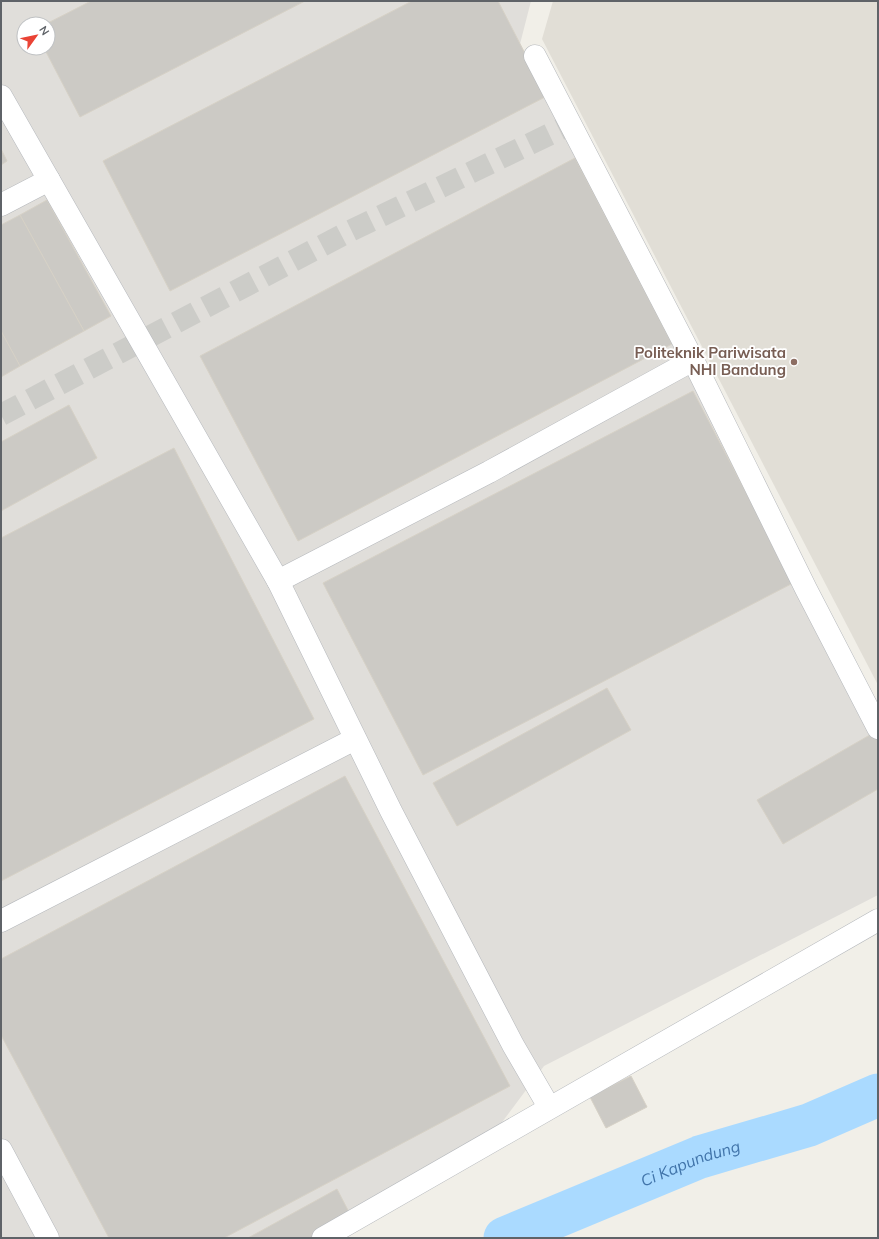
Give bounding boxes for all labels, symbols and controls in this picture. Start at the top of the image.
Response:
north arrow [16,16,56,56]
text: N [36,23,53,38]
place label: Politeknik Pariwisata NHI Bandung [634,343,786,379]
marker: Politeknik Pariwisata NHI Bandung [789,357,799,367]
water label: Ci Kapundung [637,1136,743,1191]

